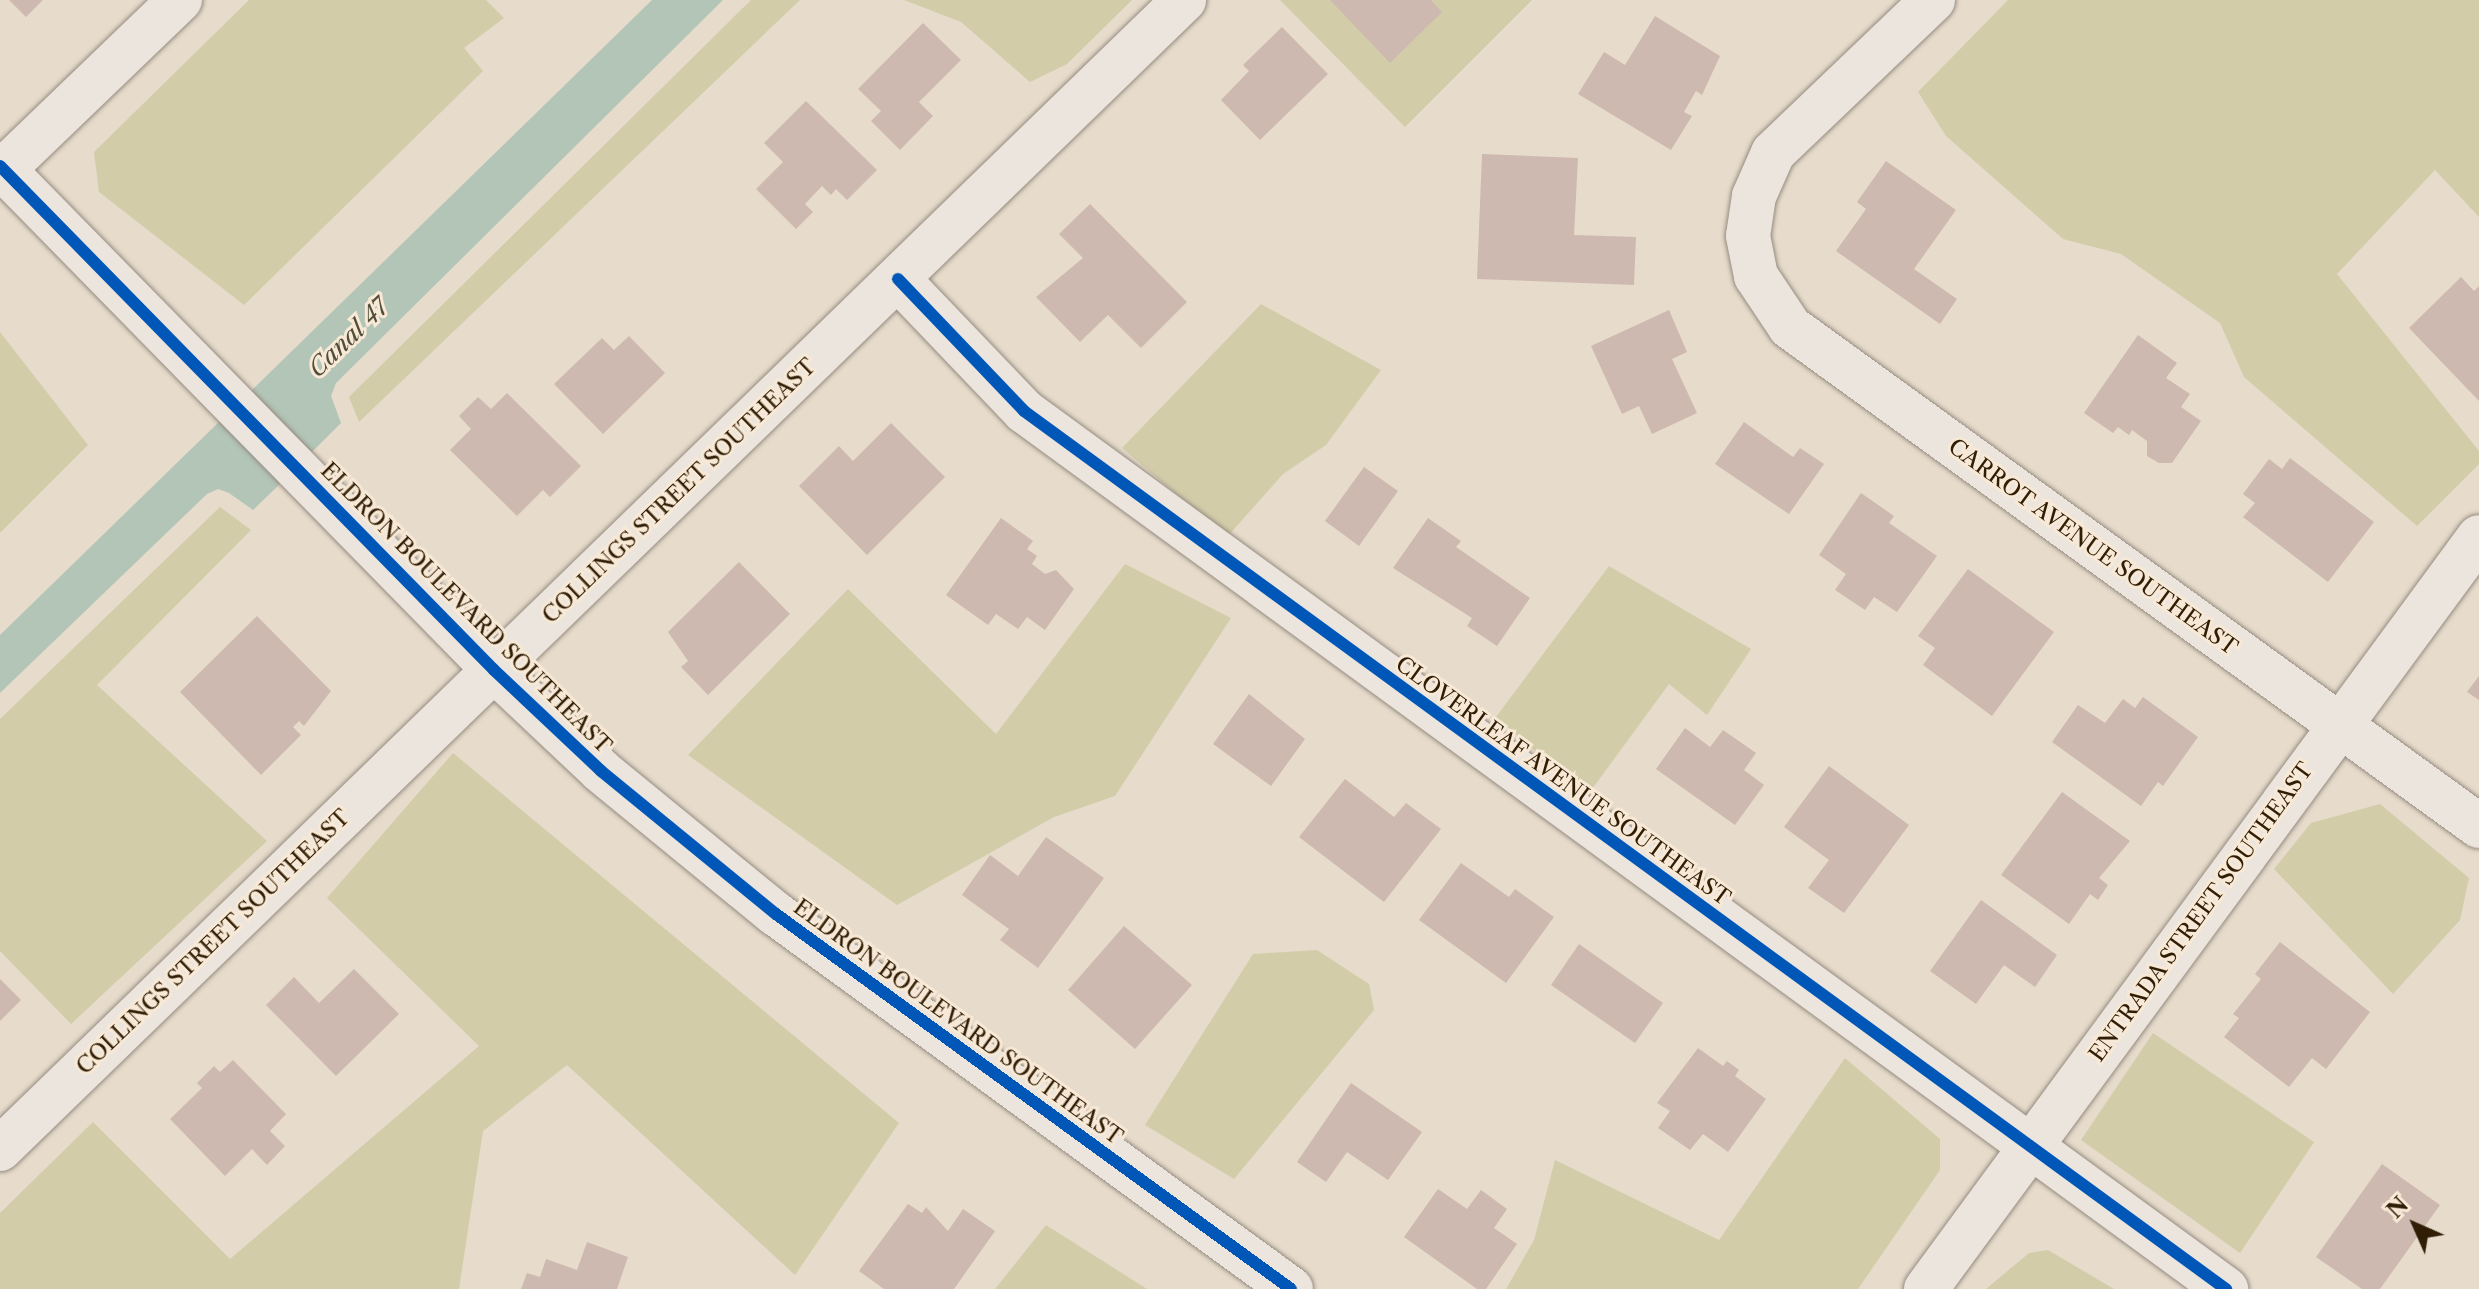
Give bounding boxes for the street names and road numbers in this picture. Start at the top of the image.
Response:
street label: COLLINGS STREET SOUTHEAST [537,353,821,629]
street label: CARROT AVENUE SOUTHEAST [1943,433,2243,661]
street label: ELDRON BOULEVARD SOUTHEAST [315,457,617,759]
street label: CLOVERLEAF AVENUE SOUTHEAST [1390,650,1736,912]
street label: ENTRADA STREET SOUTHEAST [2083,757,2319,1067]
street label: COLLINGS STREET SOUTHEAST [71,804,355,1080]
street label: ELDRON BOULEVARD SOUTHEAST [788,894,1128,1150]

